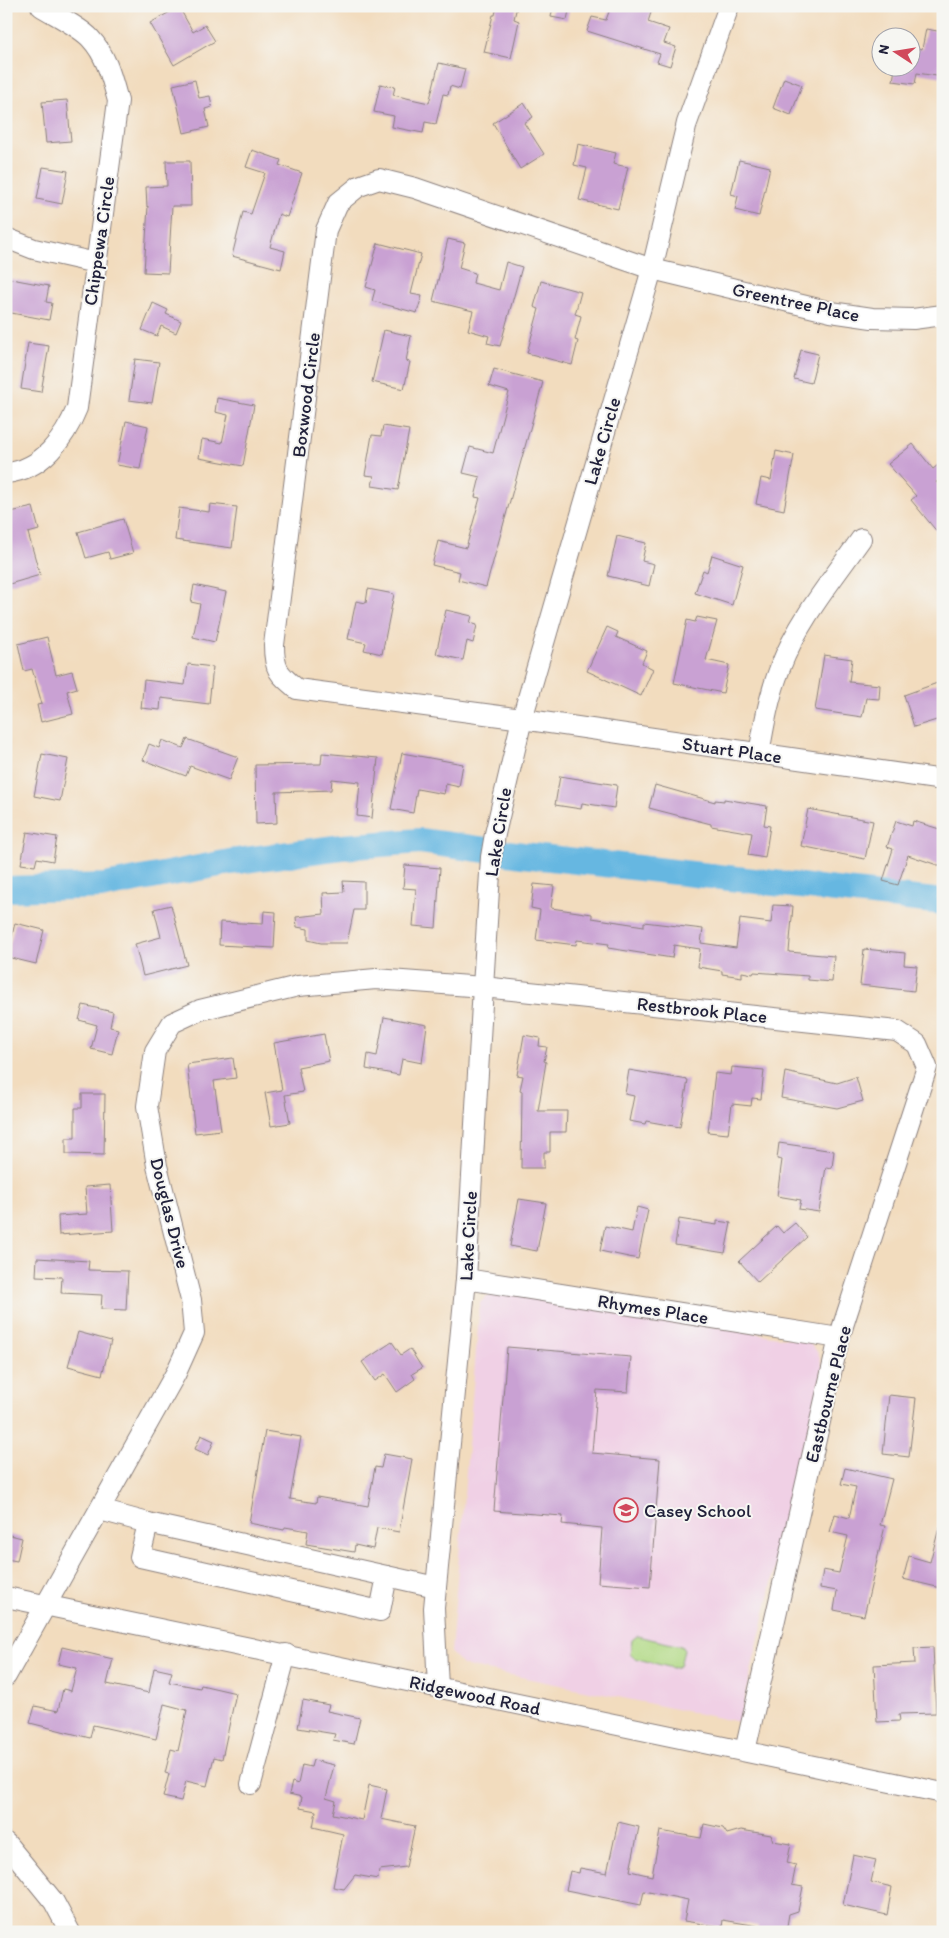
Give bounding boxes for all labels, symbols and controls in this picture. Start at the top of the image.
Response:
north arrow [872,28,922,78]
text: N [874,43,893,56]
street label: Chippewa Circle [79,175,119,307]
street label: Greentree Place [730,277,862,327]
street label: Boxwood Circle [287,331,325,459]
street label: Lake Circle [579,394,625,488]
street label: Stuart Place [681,732,783,768]
street label: Lake Circle [480,786,516,878]
street label: Restbrook Place [636,992,768,1028]
street label: Douglas Drive [145,1155,195,1271]
street label: Lake Circle [454,1190,482,1282]
street label: Rhymes Place [596,1289,710,1329]
street label: Eastbourne Place [800,1323,856,1465]
school or university icon: Casey School [613,1497,639,1523]
place label: Casey School [644,1499,752,1522]
street label: Ridgewood Road [407,1670,543,1720]

